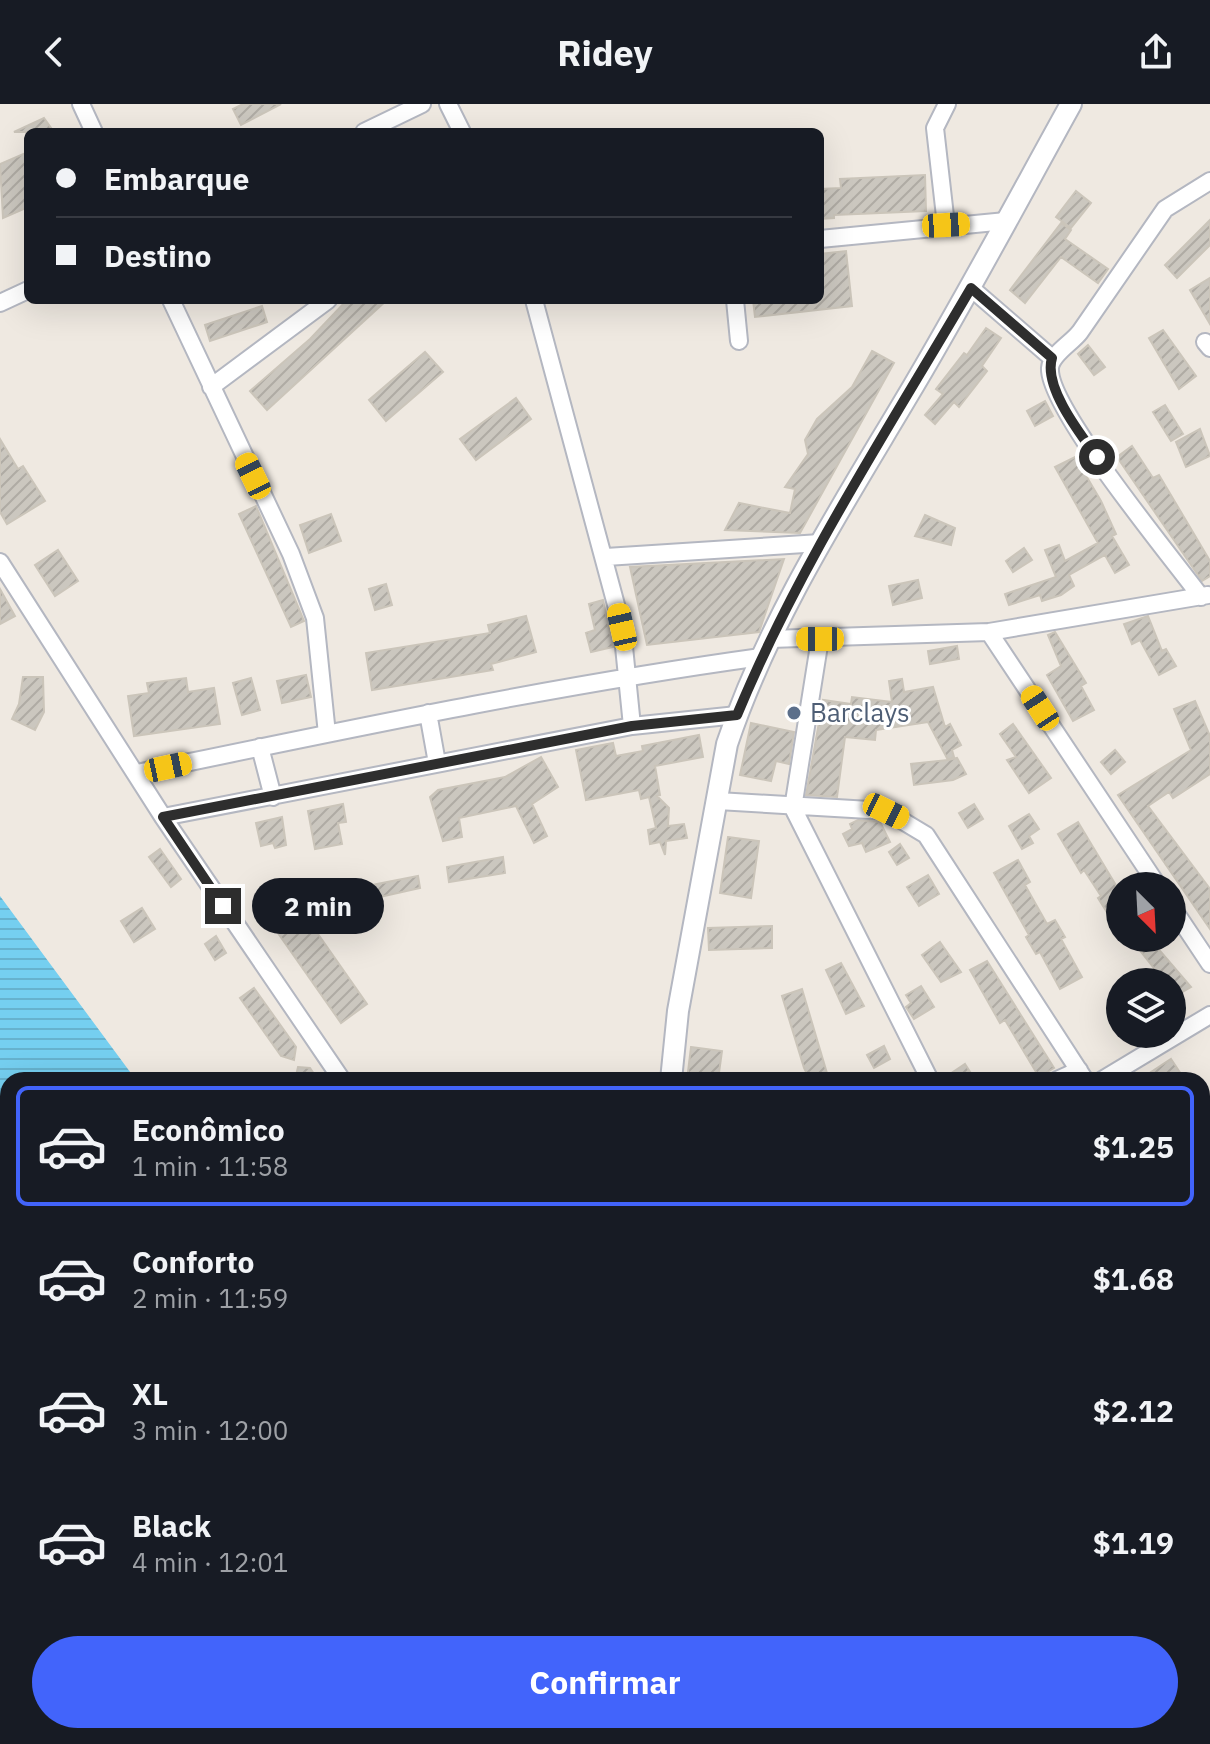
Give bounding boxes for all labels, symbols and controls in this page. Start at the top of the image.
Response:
text: Ridey [557,29,653,76]
icon: back [32,30,76,74]
icon: share [1134,30,1178,74]
text: Embarque [104,159,249,198]
car [921,212,971,238]
text: Destino [104,236,212,275]
route start [1079,439,1115,475]
car [232,449,274,503]
car [605,601,639,653]
car [796,627,844,651]
car [1017,681,1063,735]
place label: Barclays [810,695,910,729]
marker: Barclays [785,704,803,722]
car [142,750,194,784]
car [859,790,913,832]
north arrow [1106,872,1186,952]
map controls [1106,872,1186,1048]
callout: 2 min [251,878,383,934]
route end [205,888,241,924]
text: 2 min [284,889,352,923]
button: layers [1106,968,1186,1048]
icon: car [36,1110,108,1182]
text: Econômico [132,1110,285,1149]
text: $1.25 [1093,1127,1174,1166]
text: 1 min · 11:58 [132,1149,288,1183]
icon: car [36,1242,108,1314]
text: Conforto [132,1242,255,1281]
text: $1.68 [1093,1259,1174,1298]
text: 2 min · 11:59 [132,1281,288,1315]
icon: car [36,1374,108,1446]
text: XL [132,1374,168,1413]
text: $2.12 [1093,1391,1174,1430]
text: 3 min · 12:00 [132,1413,288,1447]
icon: car [36,1506,108,1578]
text: Black [132,1506,211,1545]
text: $1.19 [1093,1523,1174,1562]
text: 4 min · 12:01 [132,1545,288,1579]
button: Confirmar [32,1636,1178,1728]

